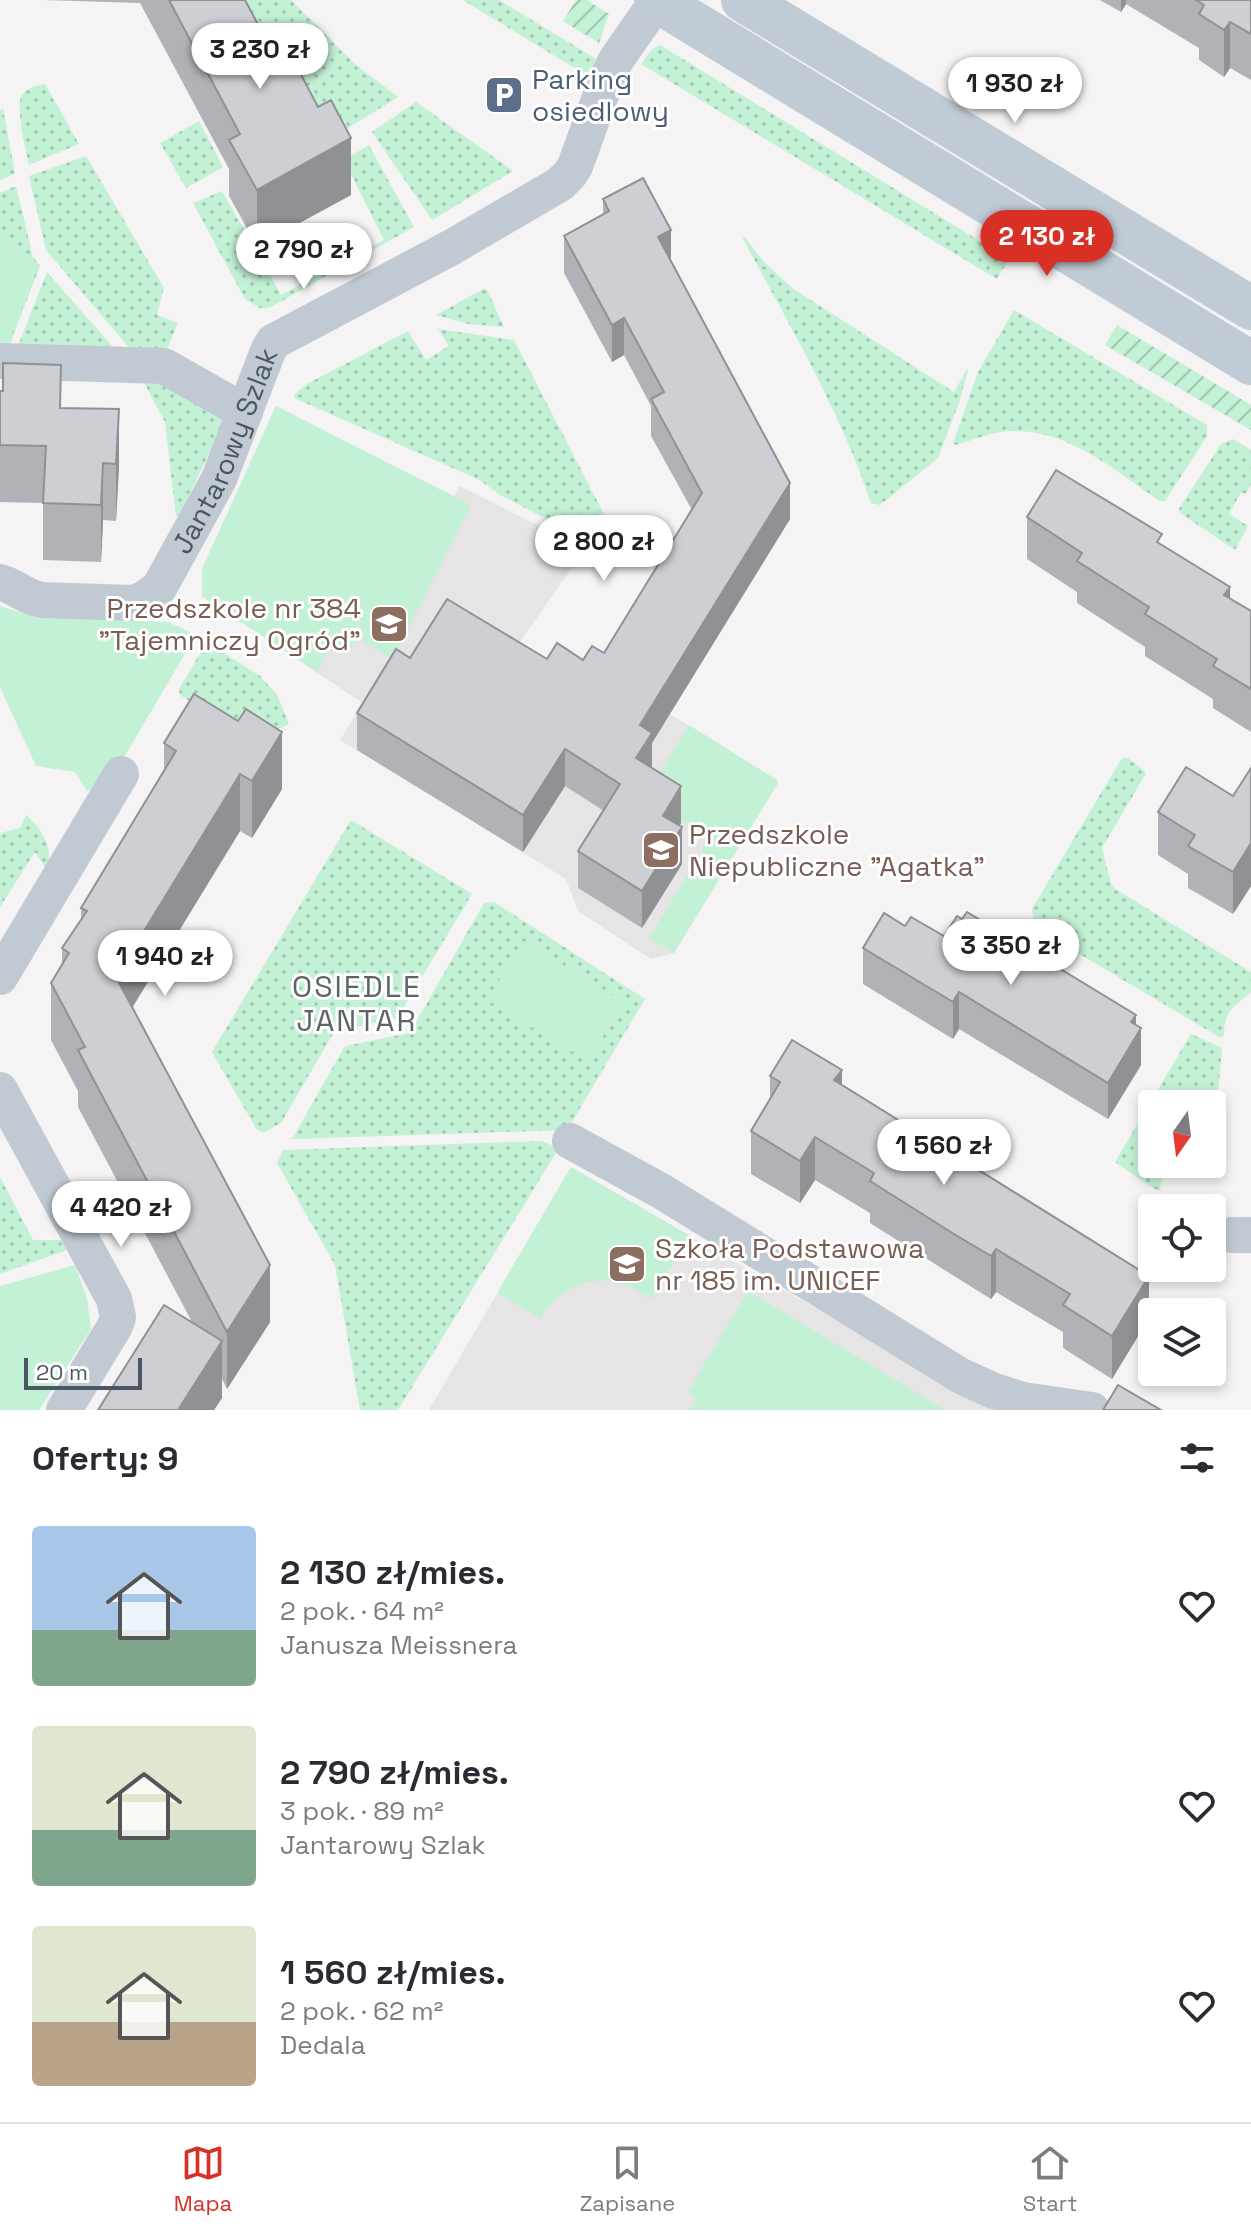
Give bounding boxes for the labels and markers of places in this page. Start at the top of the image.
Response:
pin: 3 230 zł [177,23,343,91]
pin: 1 930 zł [932,57,1098,125]
place label: Parking osiedlowy [532,61,669,129]
parking icon: Parking osiedlowy [483,74,525,116]
pin: 2 130 zł [964,210,1130,278]
pin: 2 790 zł [221,223,387,291]
pin: 2 800 zł [521,515,687,583]
place label: Przedszkole nr 384 "Tajemniczy Ogród" [98,590,361,658]
school or university icon: Przedszkole nr 384 "Tajemniczy Ogród" [368,603,410,645]
place label: Przedszkole Niepubliczne "Agatka" [689,816,985,884]
school or university icon: Przedszkole Niepubliczne "Agatka" [640,829,682,871]
pin: 3 350 zł [928,919,1094,987]
pin: 1 940 zł [82,930,248,998]
pin: 1 560 zł [861,1119,1027,1187]
pin: 4 420 zł [38,1181,204,1249]
place label: Szkoła Podstawowa nr 185 im. UNICEF [655,1230,924,1298]
school or university icon: Szkoła Podstawowa nr 185 im. UNICEF [606,1243,648,1285]

